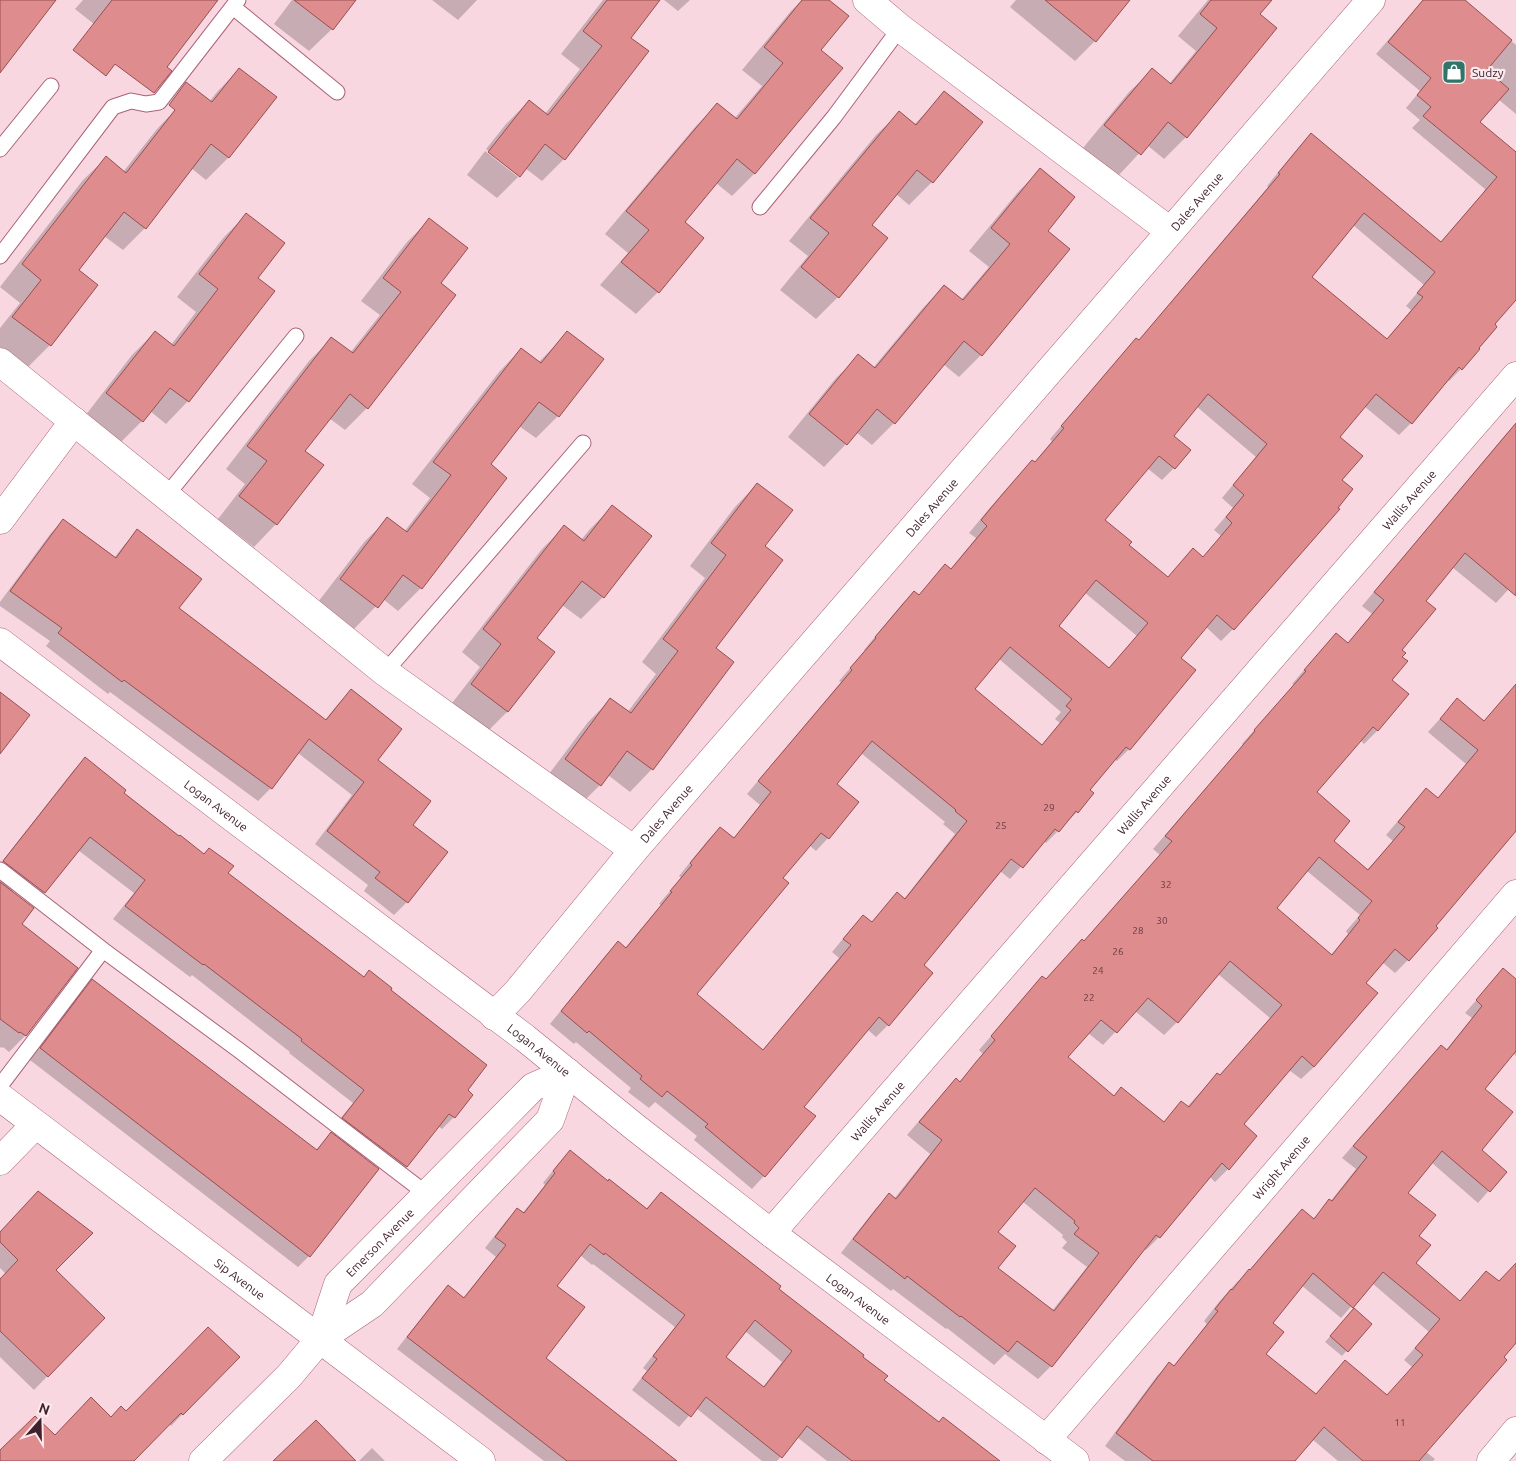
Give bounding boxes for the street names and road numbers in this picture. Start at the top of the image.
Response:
street label: Dales Avenue [1168,169,1225,233]
street label: Wallis Avenue [1379,467,1438,532]
street label: Dales Avenue [902,475,960,539]
street label: Wallis Avenue [1114,772,1173,837]
street label: Logan Avenue [182,777,251,833]
street label: Dales Avenue [637,781,695,845]
street label: Logan Avenue [505,1021,573,1079]
street label: Wallis Avenue [848,1078,907,1143]
street label: Wright Avenue [1250,1133,1312,1202]
street label: Emerson Avenue [343,1205,416,1279]
street label: Sip Avenue [212,1256,268,1302]
street label: Logan Avenue [824,1271,893,1327]

